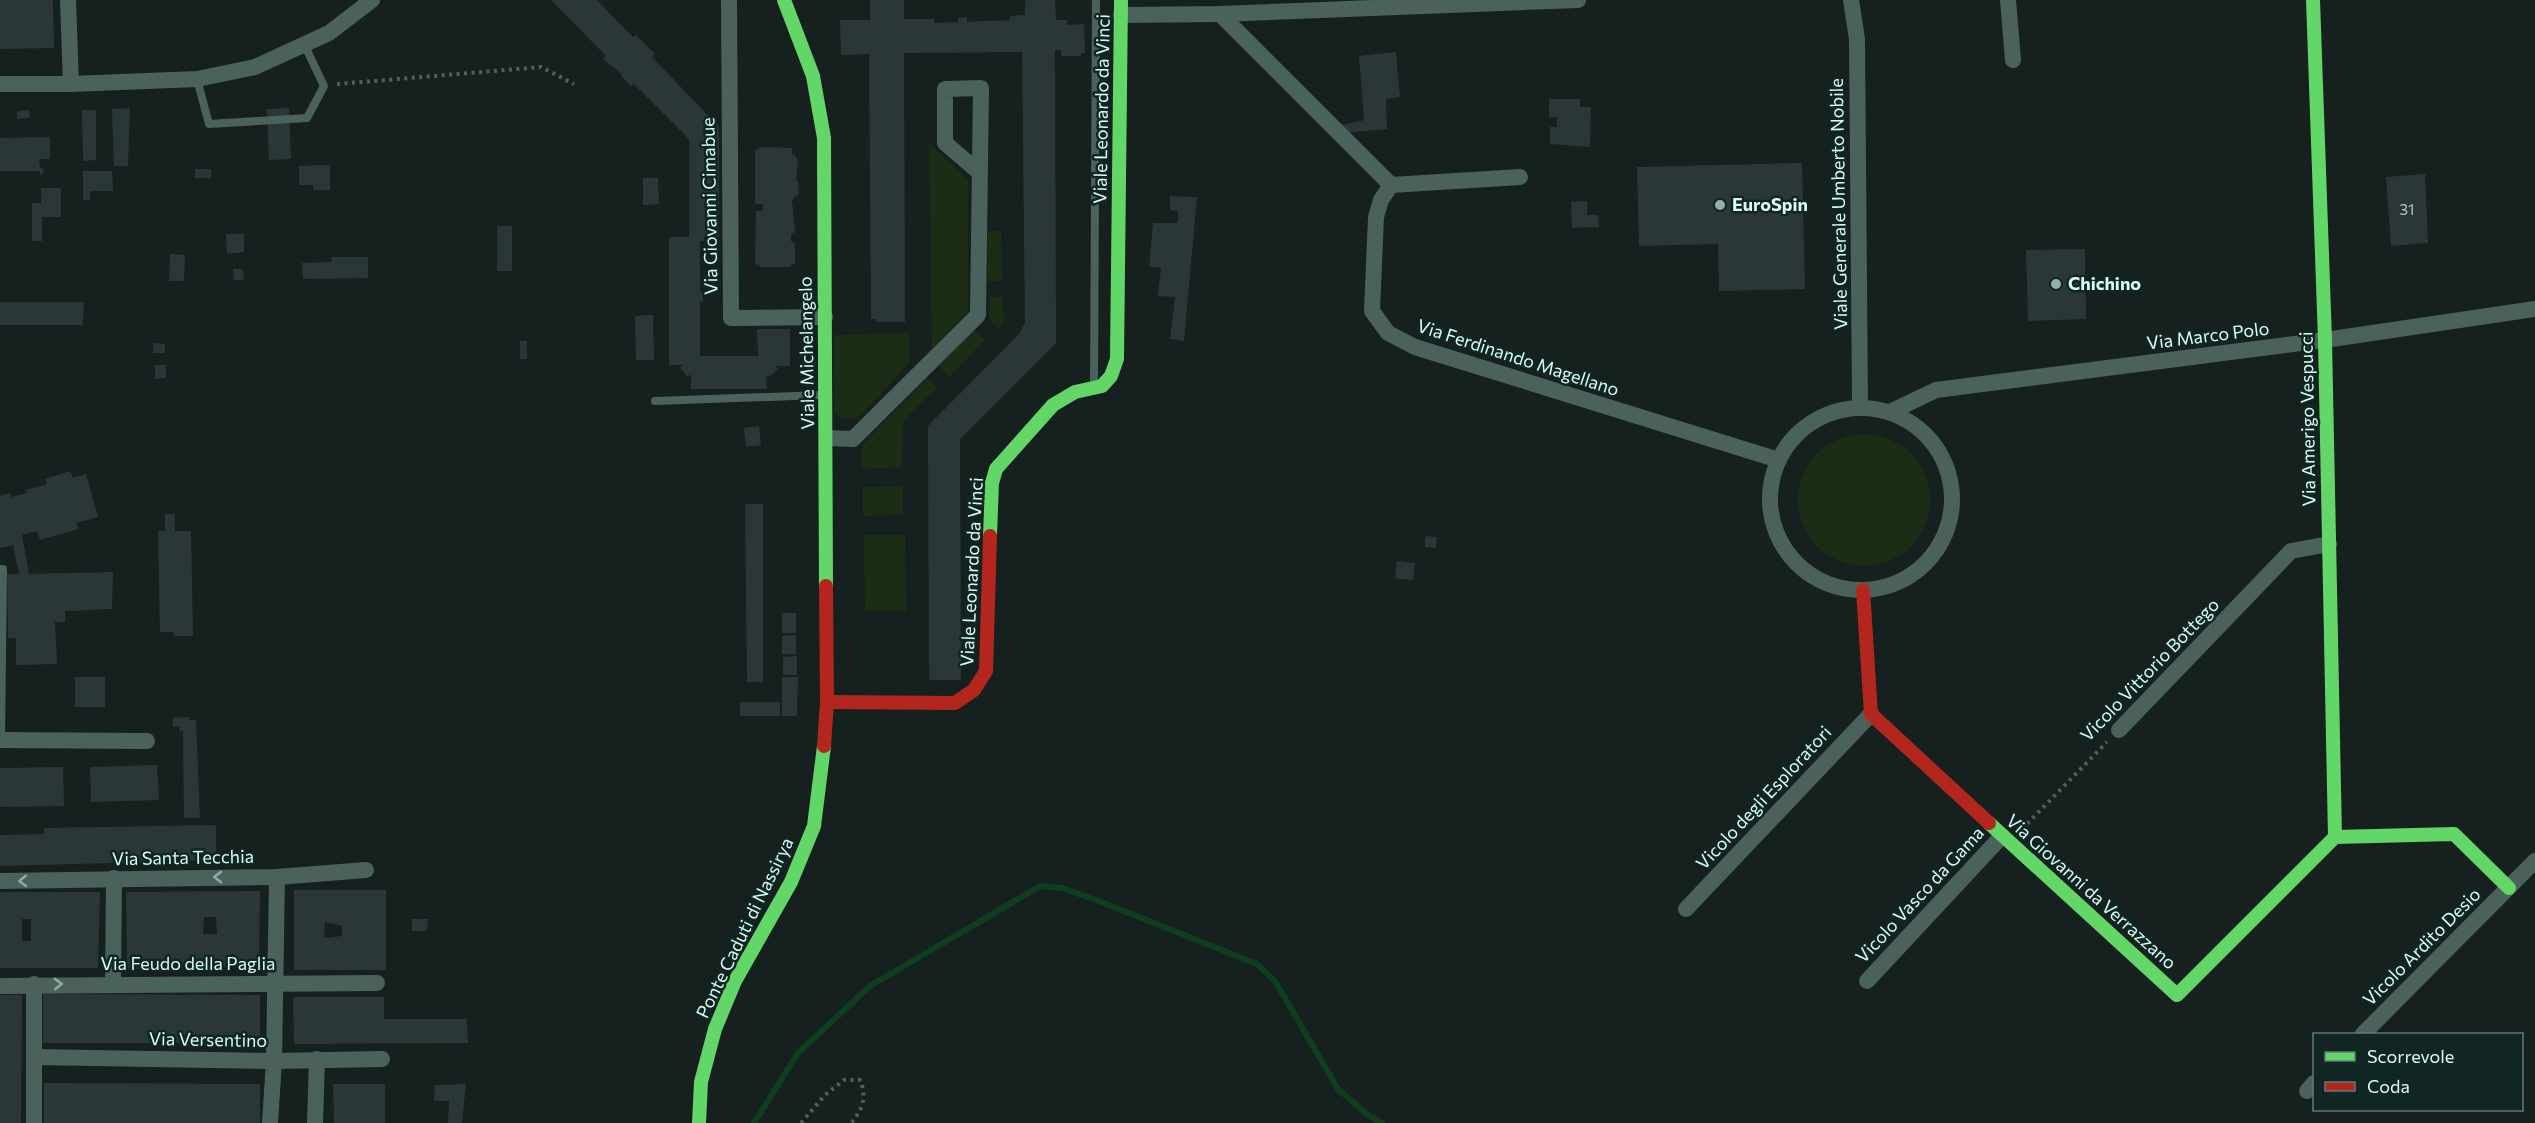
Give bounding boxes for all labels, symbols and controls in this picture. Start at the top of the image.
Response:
street label: Viale Leonardo da Vinci [1088,14,1114,204]
street label: Viale Generale Umberto Nobile [1825,78,1851,330]
street label: Via Giovanni Cimabue [696,117,722,295]
place label: EuroSpin [1732,193,1808,215]
marker: EuroSpin [1713,198,1727,212]
house number: 31 [2400,200,2414,218]
place label: Chichino [2068,272,2141,294]
street label: Viale Michelangelo [794,276,818,430]
marker: Chichino [2049,277,2063,291]
street label: Via Ferdinando Magellano [1415,314,1622,400]
street label: Via Marco Polo [2145,317,2270,353]
street label: Via Amerigo Vespucci [2294,331,2320,507]
street label: Viale Leonardo da Vinci [955,477,987,667]
street label: Vicolo Vittorio Bottego [2075,593,2223,745]
street label: Vicolo degli Esploratori [1691,721,1836,874]
street label: Via Giovanni da Verrazzano [2002,809,2181,973]
street label: Vicolo Vasco da Gama [1850,822,1988,967]
street label: Ponte Caduti di Nassirya [691,834,797,1021]
street label: Via Santa Tecchia [112,845,254,869]
one-way arrow [214,871,223,884]
one-way arrow [19,875,28,887]
street label: Vicolo Ardito Desio [2358,883,2485,1010]
street label: Via Feudo della Paglia [101,952,275,974]
one-way arrow [54,978,63,990]
street label: Via Versentino [149,1027,267,1051]
legend [2313,1033,2523,1111]
text: Scorrevole [2367,1045,2454,1067]
text: Coda [2367,1075,2410,1097]

